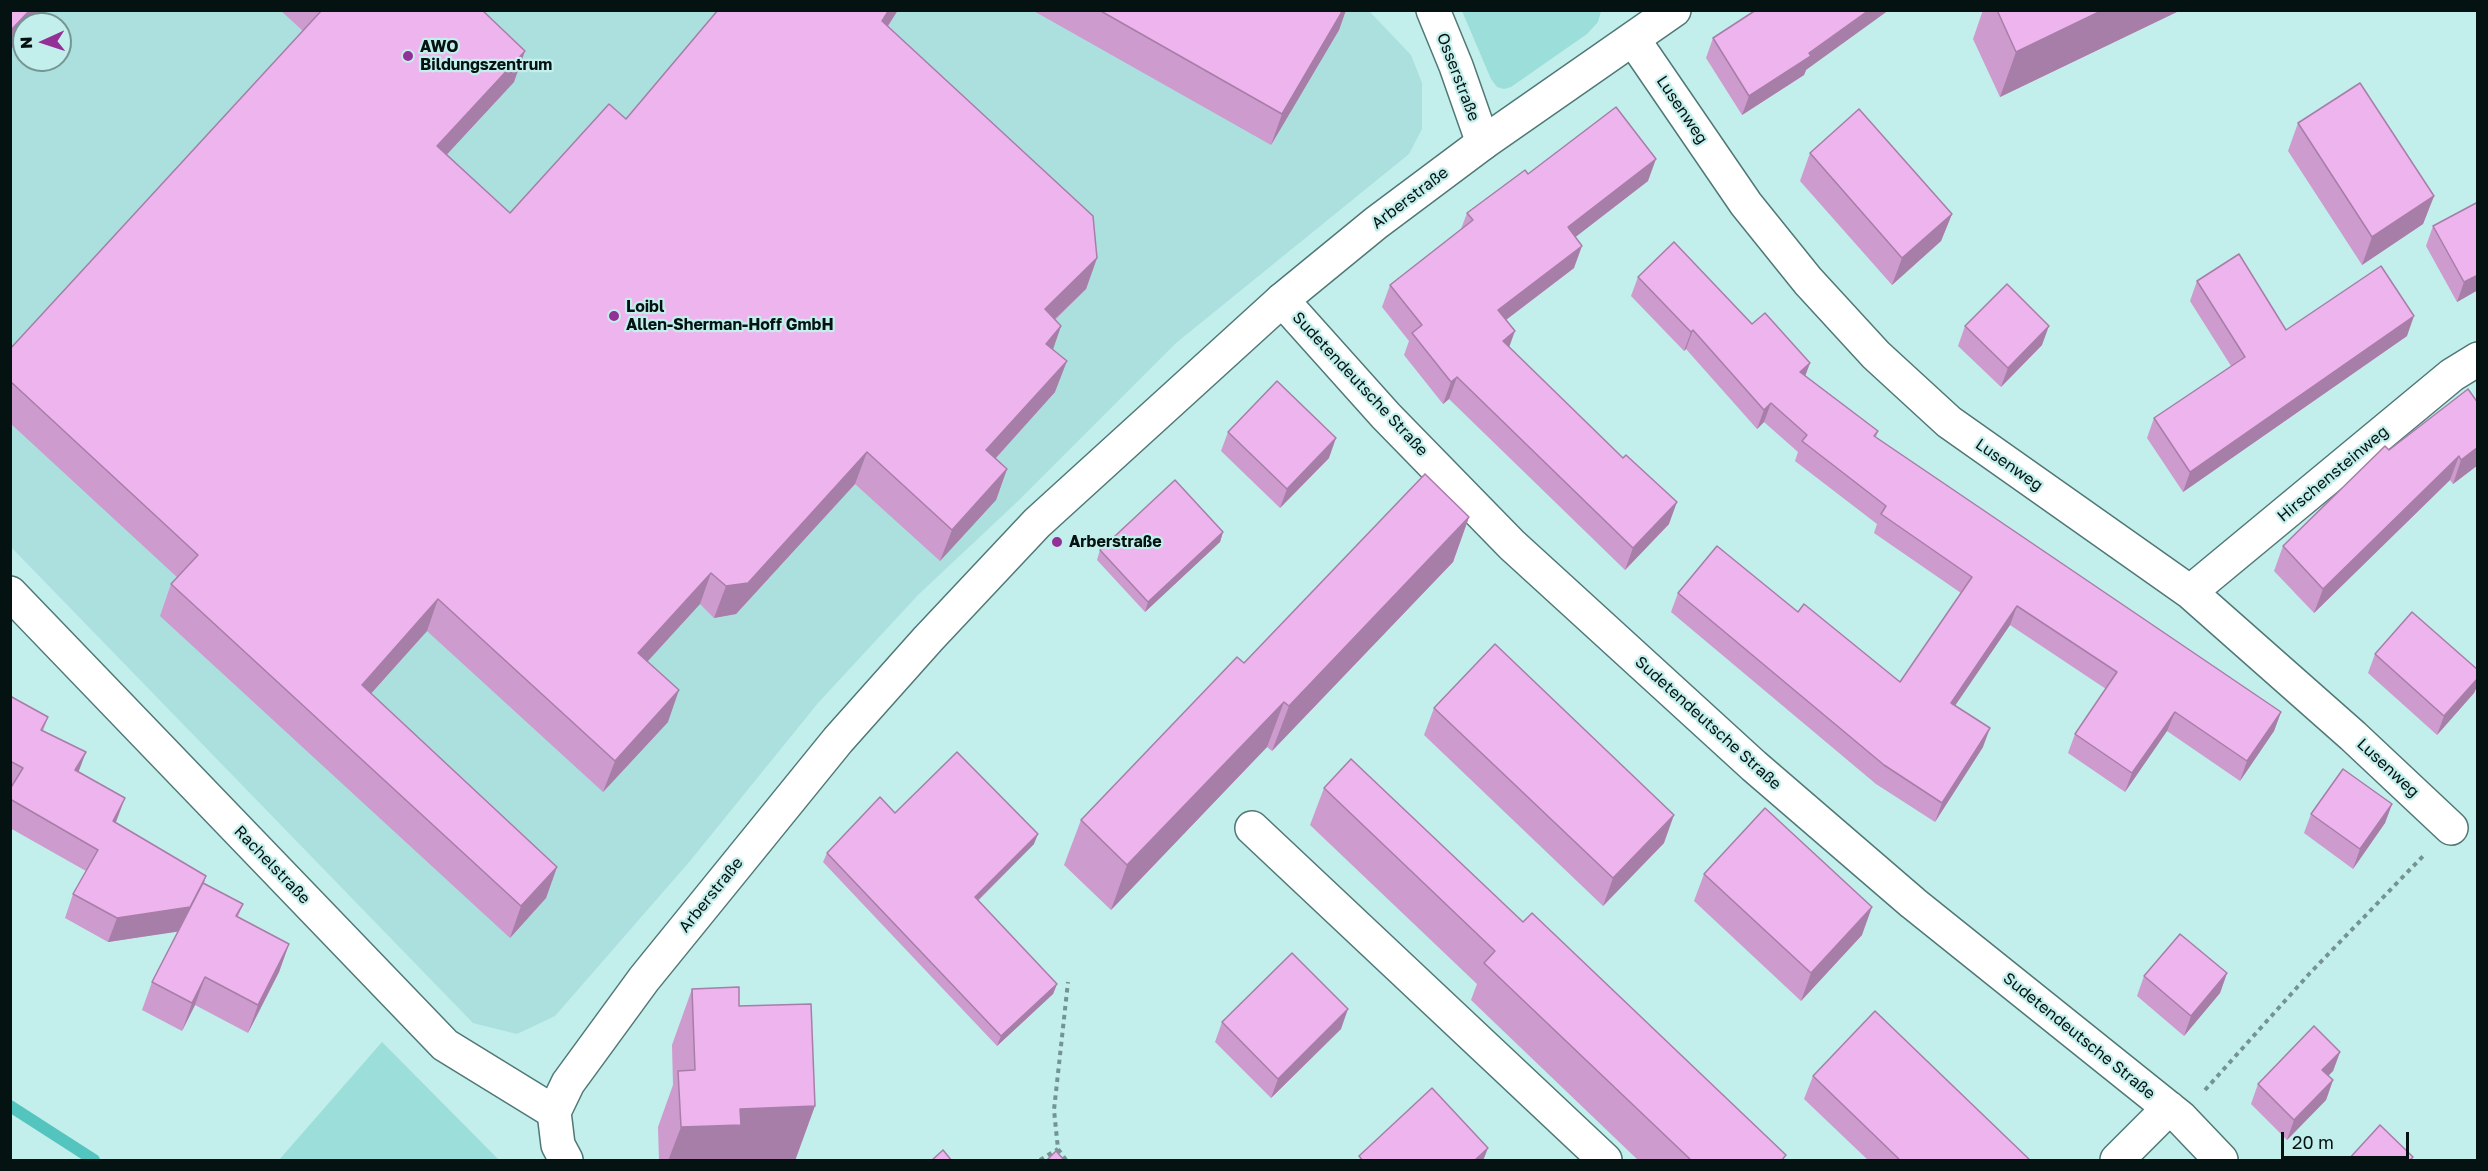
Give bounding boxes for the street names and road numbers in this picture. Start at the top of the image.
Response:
street label: Osserstraße [1432,30,1484,124]
street label: Lusenweg [1652,72,1712,148]
street label: Arberstraße [1368,163,1452,233]
street label: Sudetendeutsche Straße [1288,308,1432,460]
street label: Hirschensteinweg [2274,422,2392,526]
street label: Lusenweg [1972,435,2046,495]
street label: Sudetendeutsche Straße [1631,652,1785,794]
street label: Lusenweg [2353,734,2423,802]
street label: Rachelstraße [230,822,314,908]
street label: Arberstraße [675,854,747,936]
street label: Sudetendeutsche Straße [1999,969,2159,1103]

